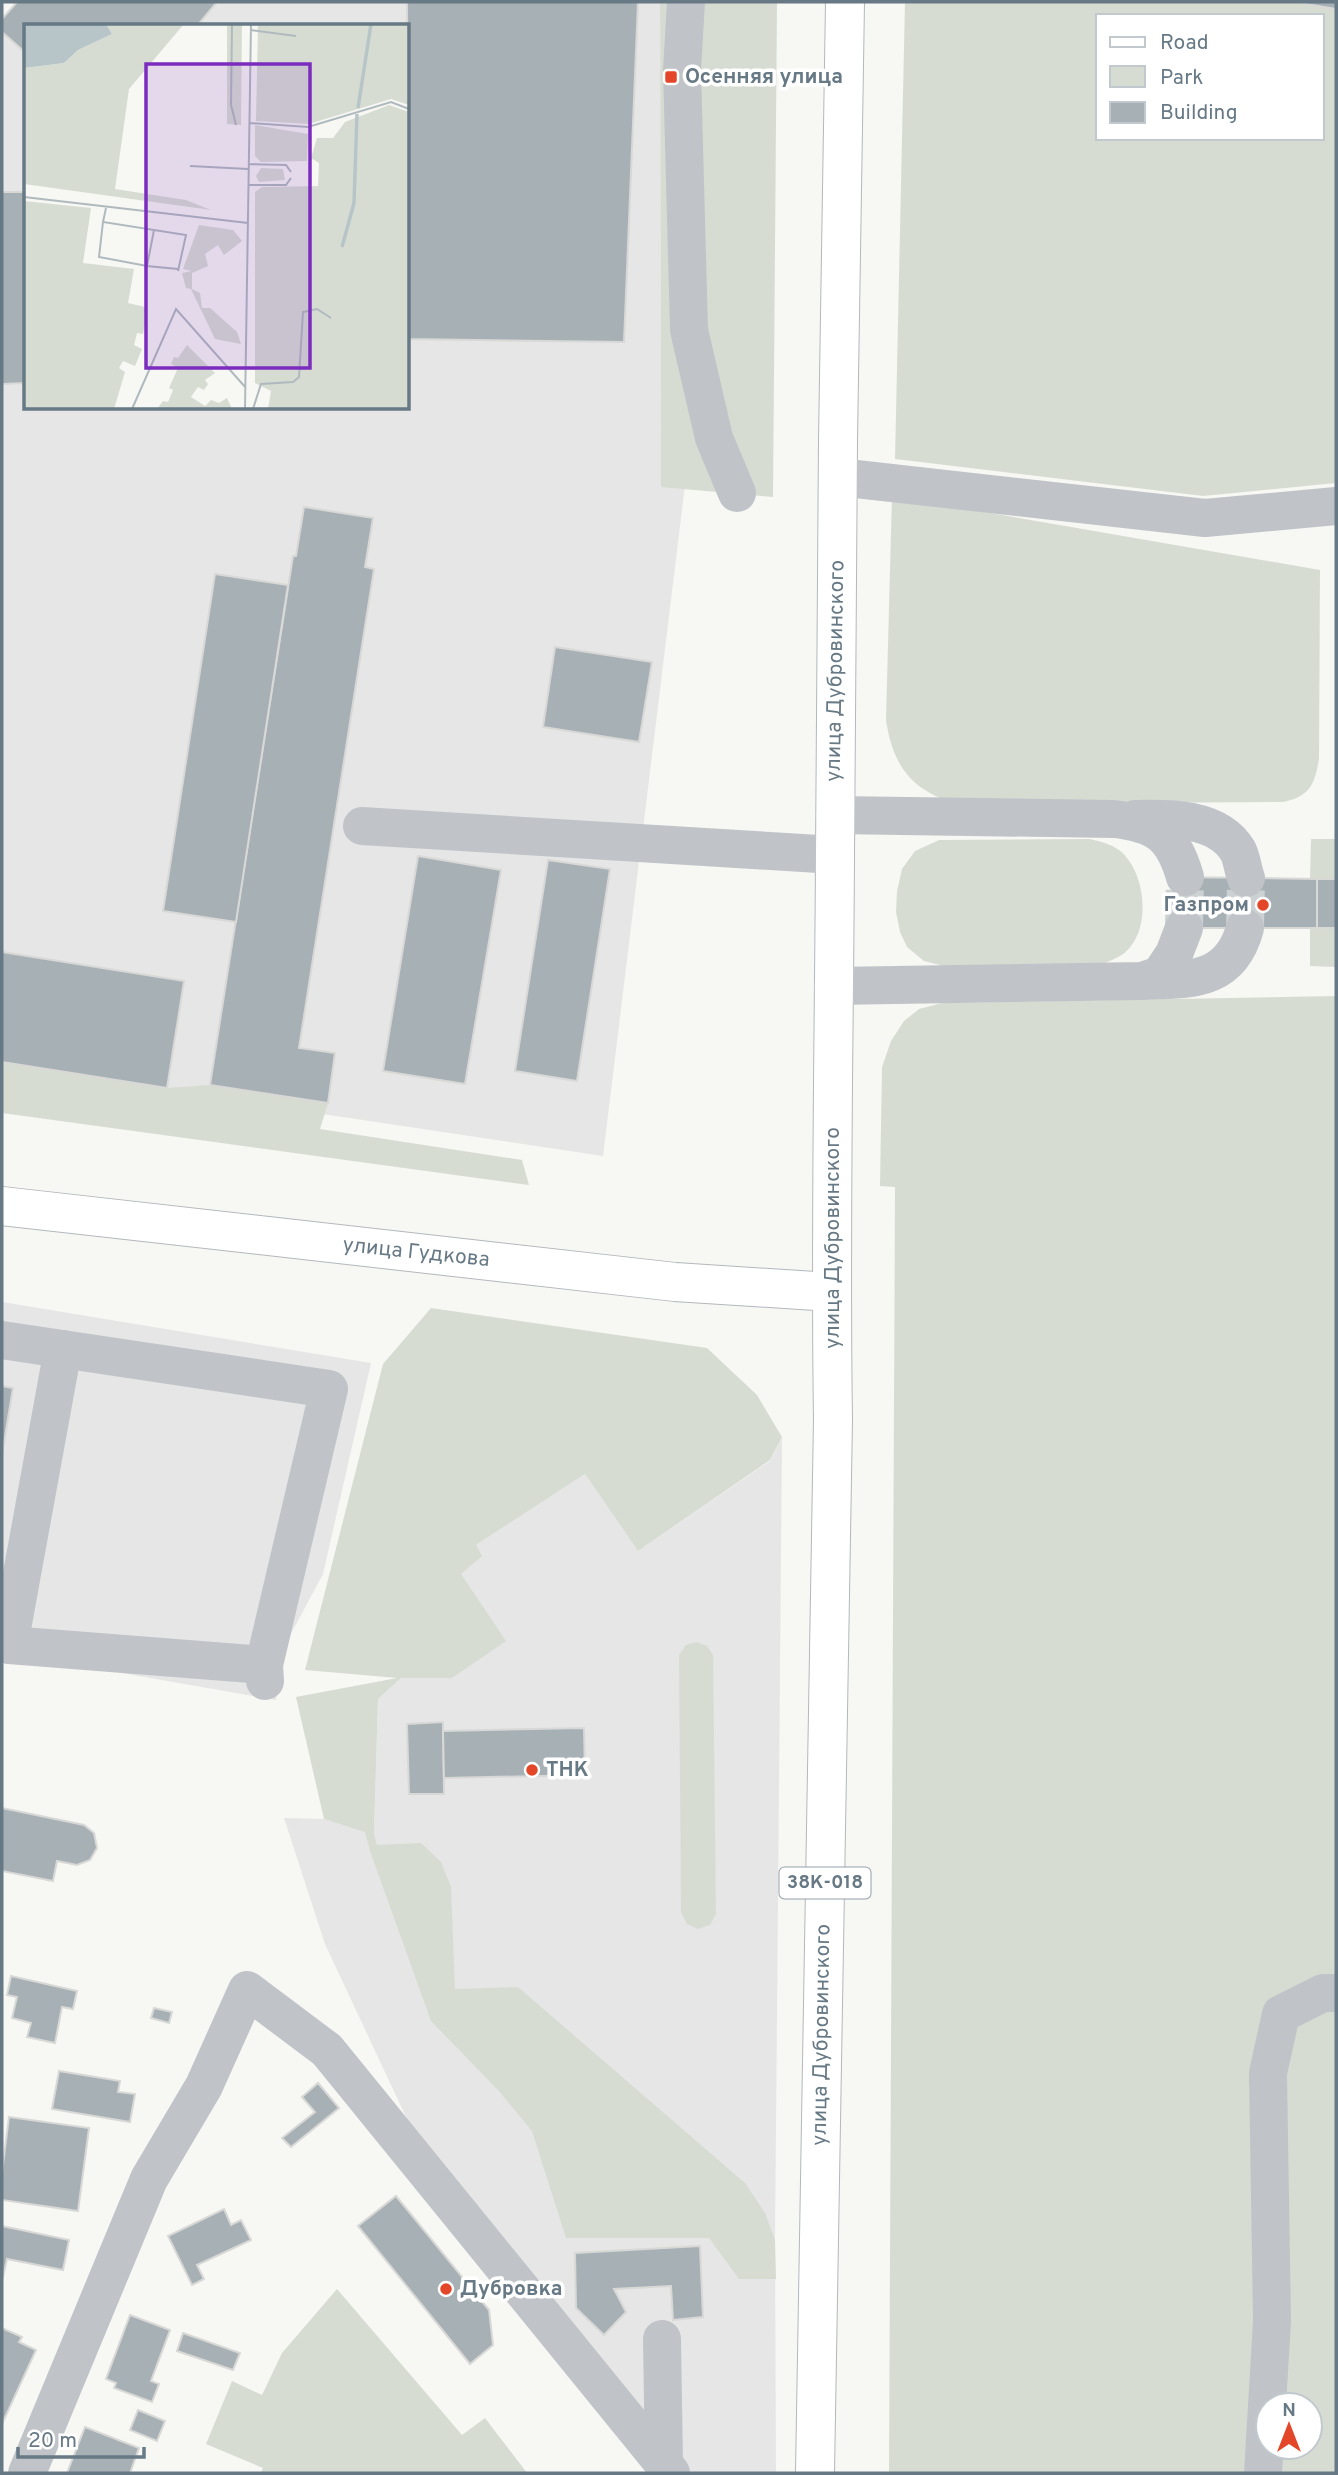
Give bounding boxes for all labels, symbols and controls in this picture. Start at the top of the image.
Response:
legend [1096,14,1324,140]
inset map [24,24,410,410]
text: Road [1160,30,1209,57]
place label: Осенняя улица [685,64,843,91]
text: Park [1160,65,1203,92]
marker: Осенняя улица [663,69,679,85]
text: Building [1160,100,1238,127]
street label: улица Дубровинского [821,560,851,782]
place label: Газпром [1163,892,1249,919]
marker: Газпром [1255,897,1271,913]
street label: улица Дубровинского [820,1127,847,1349]
street label: улица Гудкова [341,1232,491,1274]
place label: ТНК [546,1757,589,1784]
marker: ТНК [524,1762,540,1778]
road number: 38К-018 [780,1868,870,1898]
street label: улица Дубровинского [807,1924,837,2146]
place label: Дубровка [460,2276,562,2303]
marker: Дубровка [438,2281,454,2297]
north arrow [1254,2391,1324,2461]
text: N [1282,2399,1296,2423]
scale bar [18,2416,144,2460]
text: 20 m [28,2428,77,2455]

